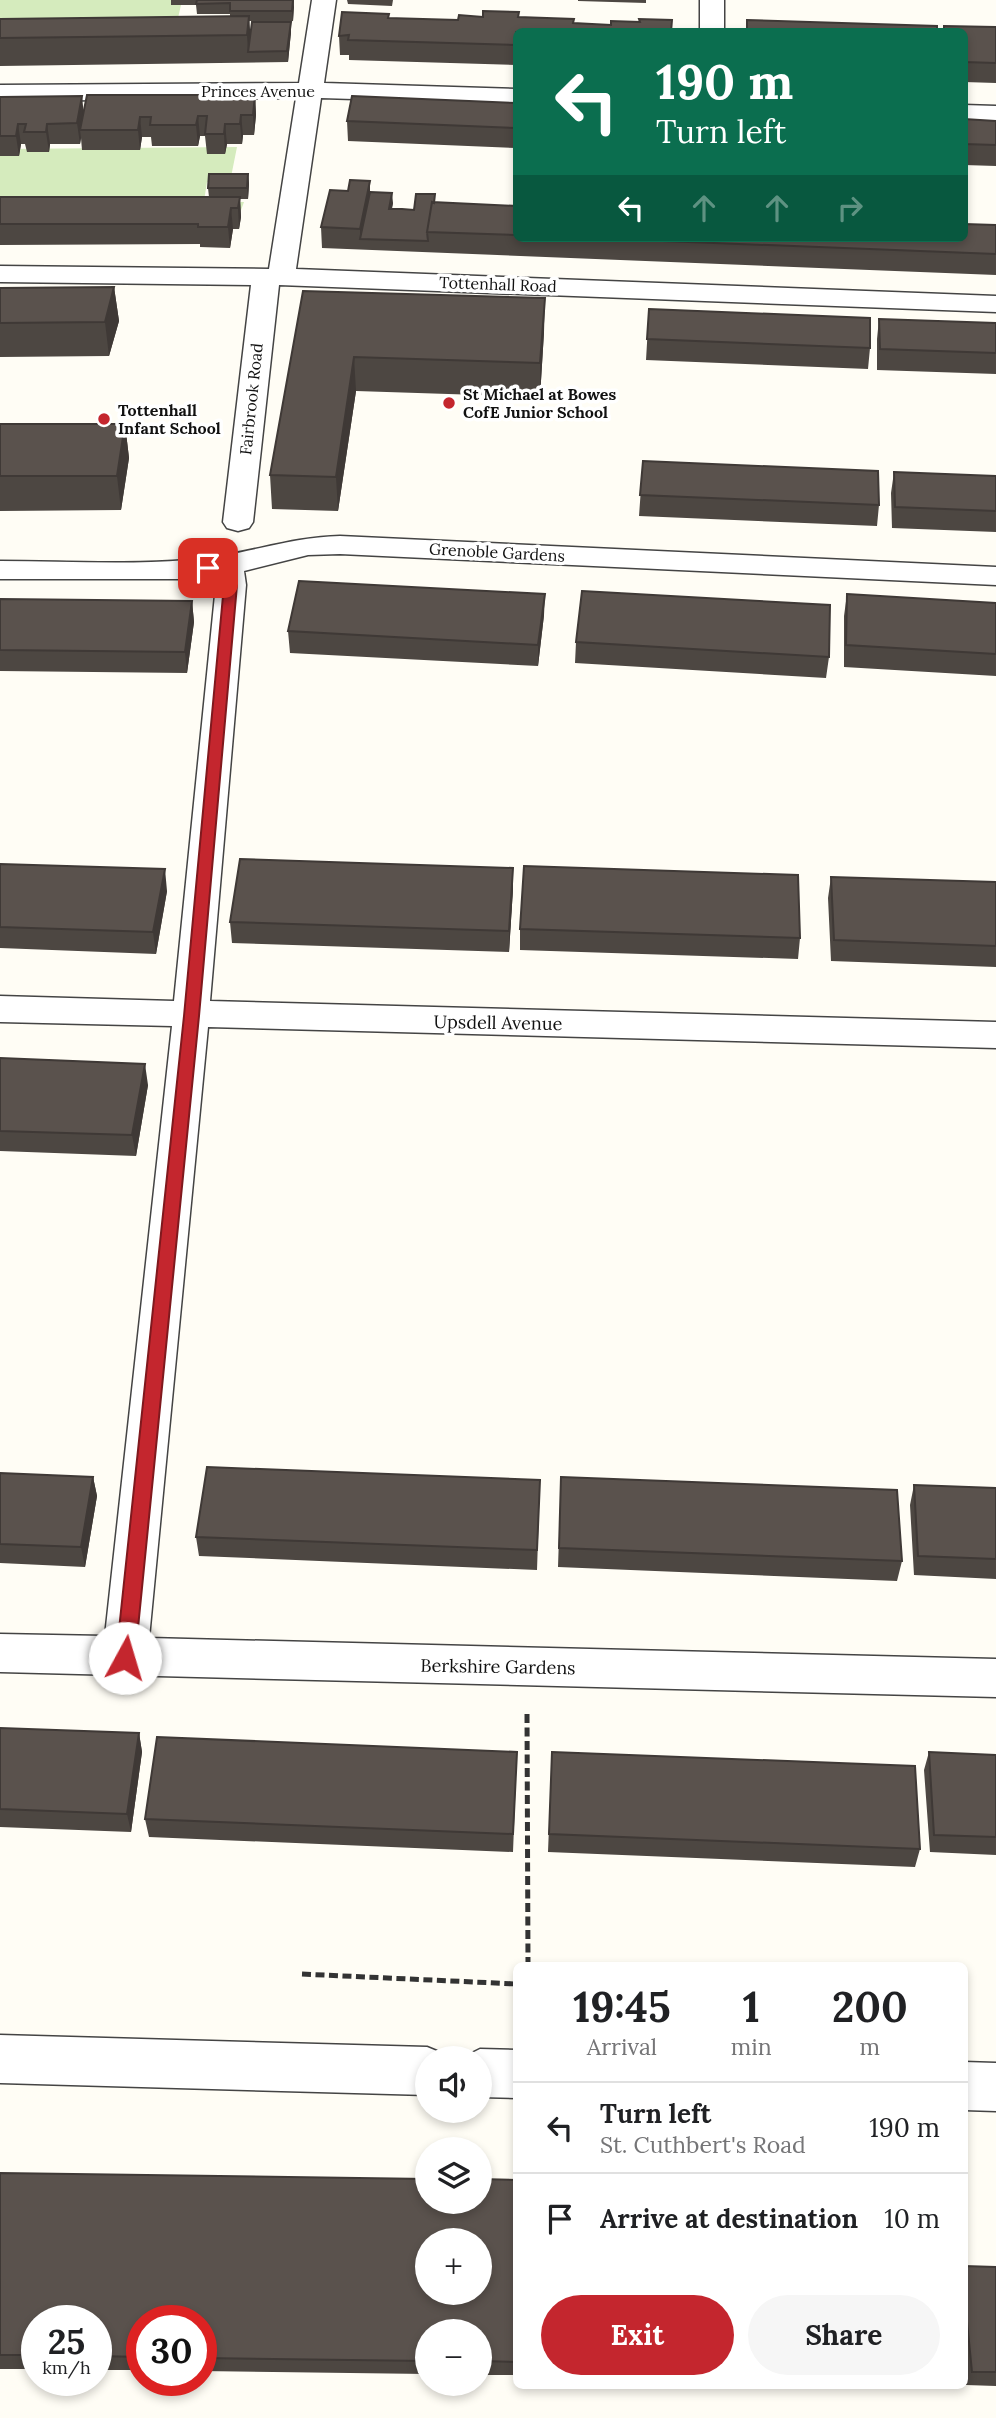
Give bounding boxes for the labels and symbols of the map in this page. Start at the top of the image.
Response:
street label: Princes Avenue [201,81,315,101]
street label: Tottenhall Road [439,272,558,296]
street label: Fairbrook Road [235,342,267,456]
place label: St Michael at Bowes CofE Junior School [463,384,616,422]
marker: St Michael at Bowes CofE Junior School [441,395,457,411]
place label: Tottenhall Infant School [118,400,221,438]
marker: Tottenhall Infant School [96,411,112,427]
pin [178,538,238,598]
street label: Grenoble Gardens [429,538,565,566]
street label: Upsdell Avenue [433,1010,563,1035]
position arrow [88,1621,162,1695]
street label: Berkshire Gardens [420,1654,576,1679]
speed limit sign: 30 [126,2305,217,2396]

